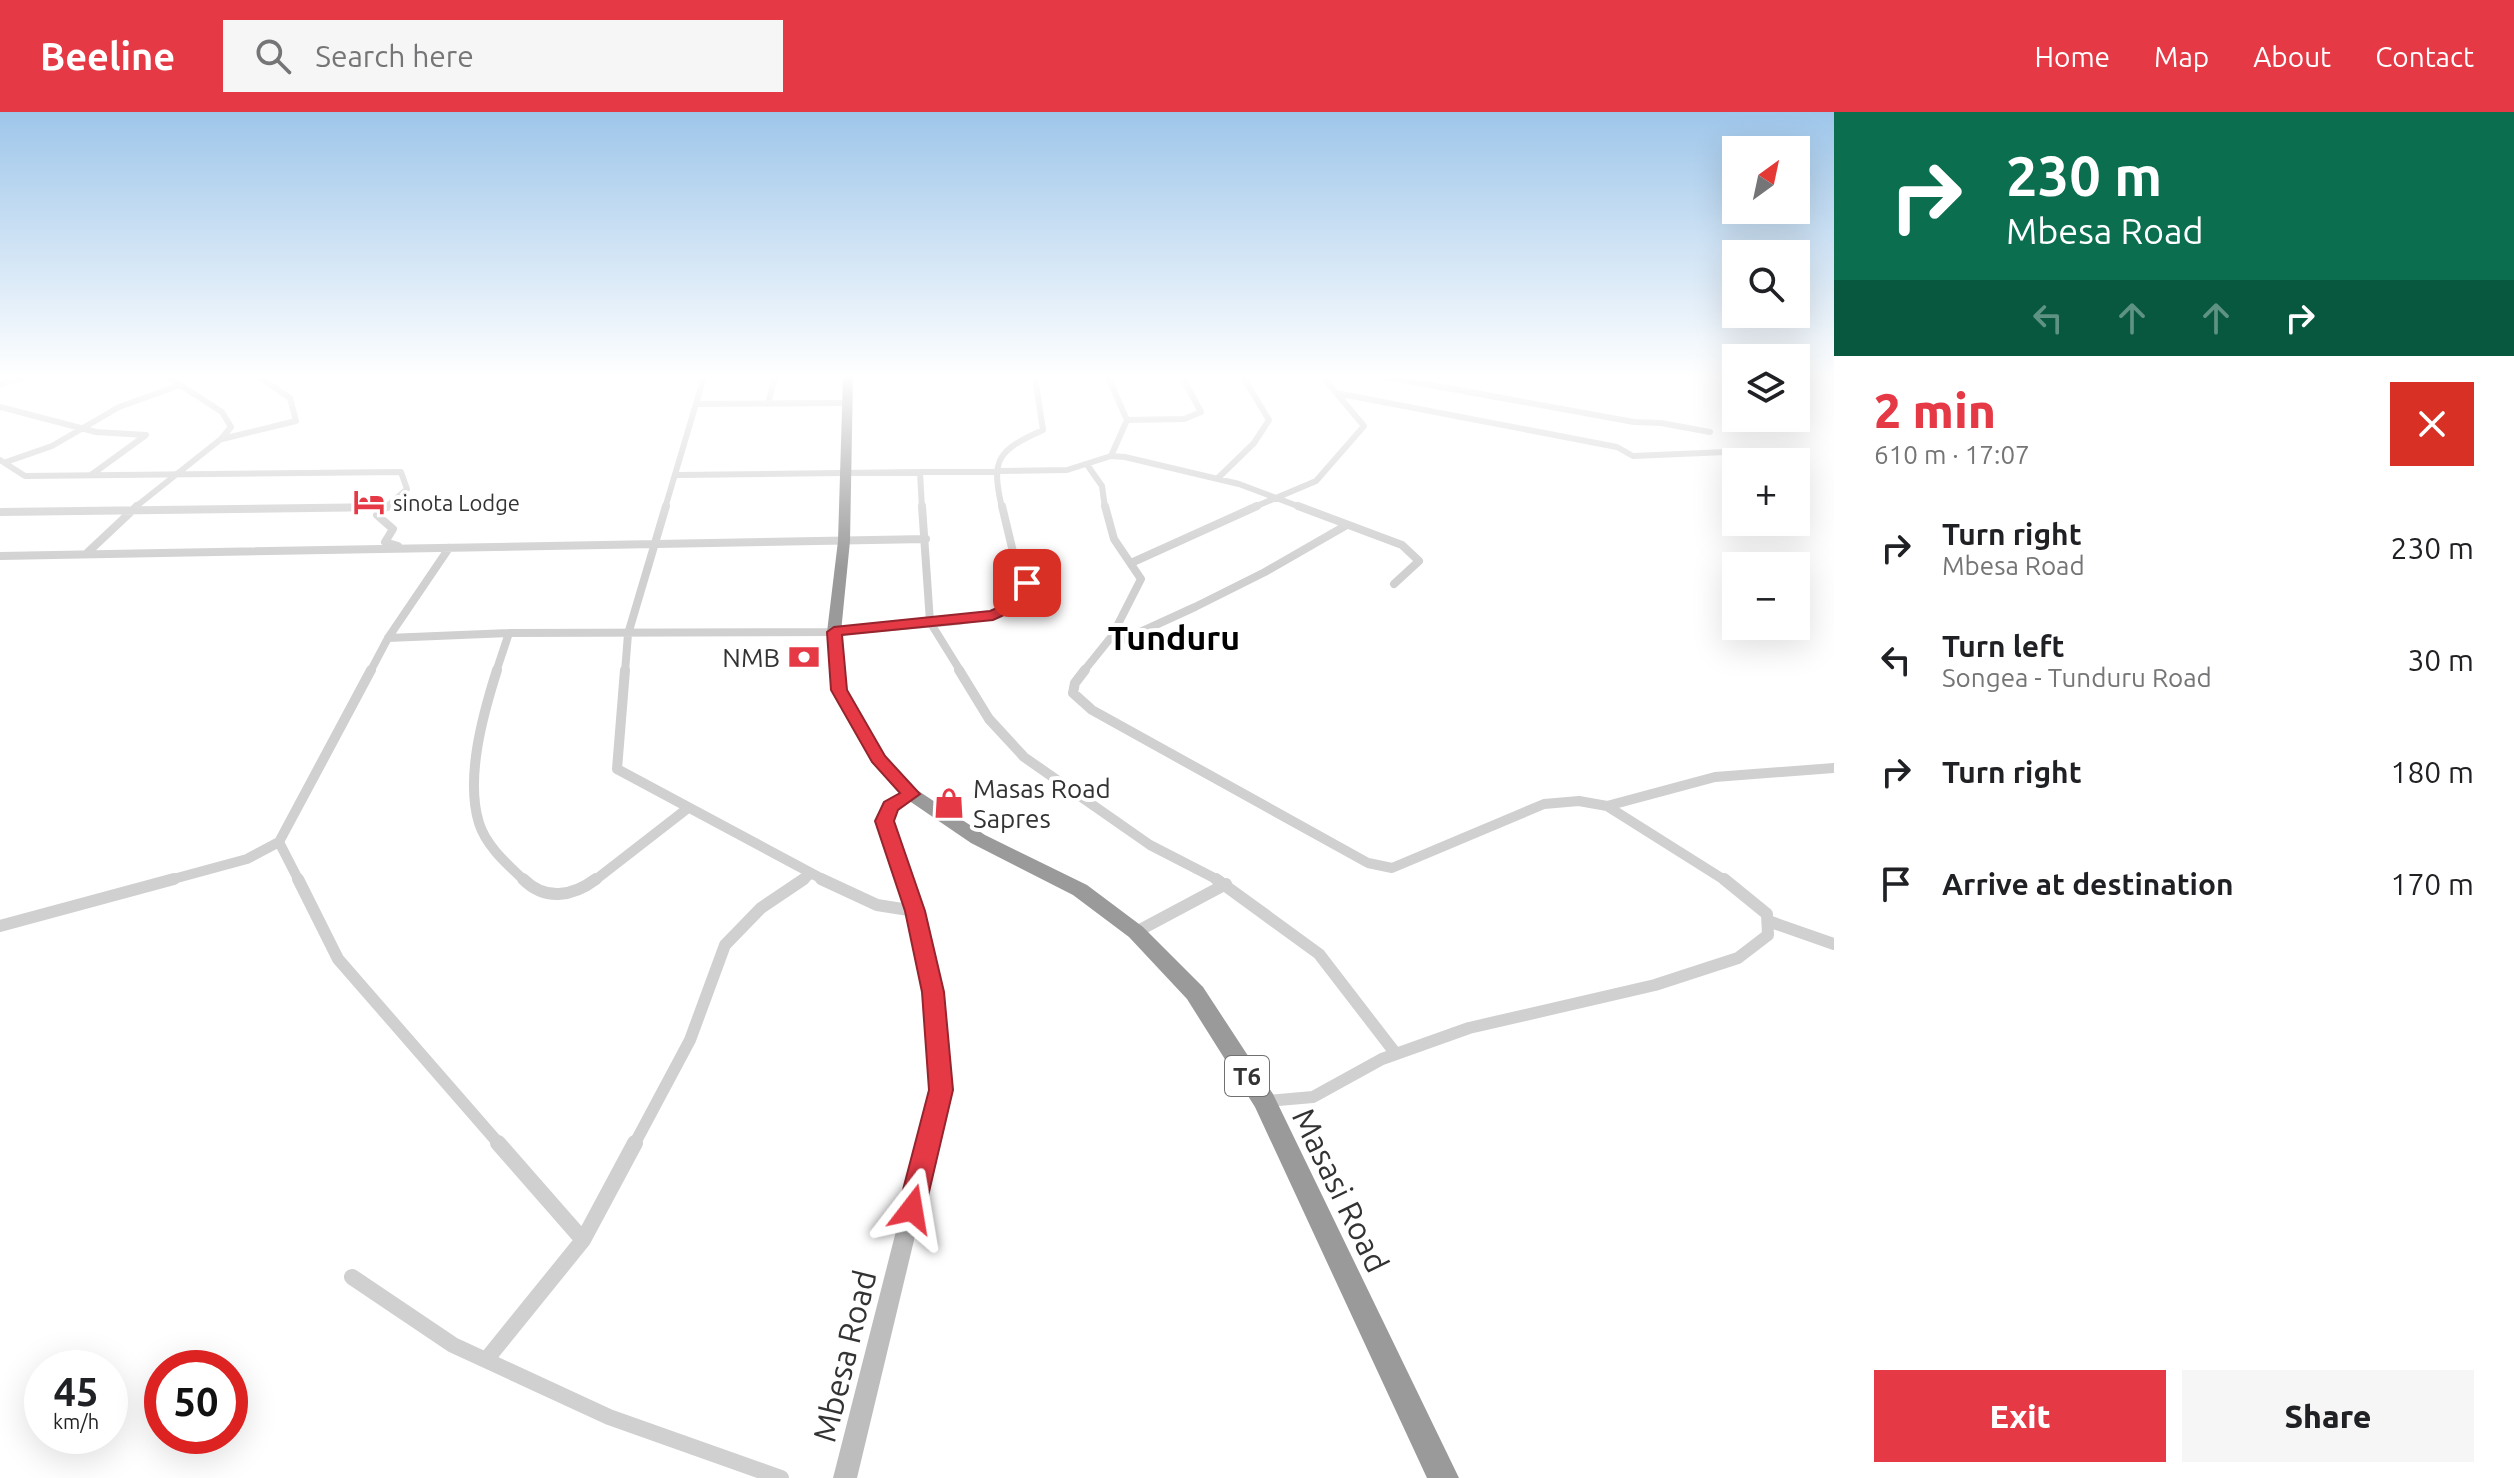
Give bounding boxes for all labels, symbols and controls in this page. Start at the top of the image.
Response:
search box [223,20,783,92]
icon: search [251,34,295,78]
text: Beeline [40,35,175,77]
text: Search here [315,39,474,73]
text: Home [2035,41,2110,72]
text: Map [2154,41,2209,72]
text: About [2253,41,2331,72]
text: Contact [2375,41,2474,72]
north arrow [1722,136,1810,224]
map controls [1722,136,1810,640]
icon: right [1874,144,1978,248]
text: 230 m [2006,144,2162,207]
text: Mbesa Road [2006,210,2204,251]
button: search [1722,240,1810,328]
icon: left [2026,296,2070,340]
icon: ahead [2110,296,2154,340]
icon: ahead [2194,296,2238,340]
icon: right [2278,296,2322,340]
button: layers [1722,344,1810,432]
button: close [2390,382,2474,466]
text: 2 min [1874,383,1996,437]
text: 610 m · 17:07 [1874,440,2030,469]
button: + [1722,448,1810,536]
hotel icon: sinota Lodge [352,485,386,519]
place label: sinota Lodge [393,490,520,515]
text: Turn right [1942,517,2082,551]
icon: right [1874,526,1918,570]
text: 230 m [2390,531,2474,565]
pin [993,549,1061,617]
text: Mbesa Road [1942,551,2085,580]
button: − [1722,552,1810,640]
icon: arrive [1005,561,1049,605]
district label: Tunduru [1108,618,1240,656]
text: Turn left [1942,629,2064,663]
icon: left [1874,638,1918,682]
bank icon: NMB [787,640,821,674]
place label: NMB [722,643,780,672]
text: 30 m [2407,643,2474,677]
text: Songea - Tunduru Road [1942,663,2212,692]
icon: right [1874,750,1918,794]
text: Turn right [1942,755,2082,789]
text: 180 m [2390,755,2474,789]
place label: Masas Road Sapres [973,774,1111,833]
shop icon: Masas Road Sapres [932,786,966,820]
icon: arrive [1874,862,1918,906]
text: Arrive at destination [1942,867,2234,901]
text: 170 m [2390,867,2474,901]
road number: T6 [1225,1056,1269,1096]
street label: Masasi Road [1286,1102,1396,1278]
position arrow [870,1167,954,1251]
street label: Mbesa Road [805,1266,883,1446]
speed limit sign: 50 [144,1350,248,1454]
text: 45 [53,1369,99,1414]
button: Exit [1874,1370,2166,1462]
button: Share [2182,1370,2474,1462]
text: km/h [53,1410,99,1433]

